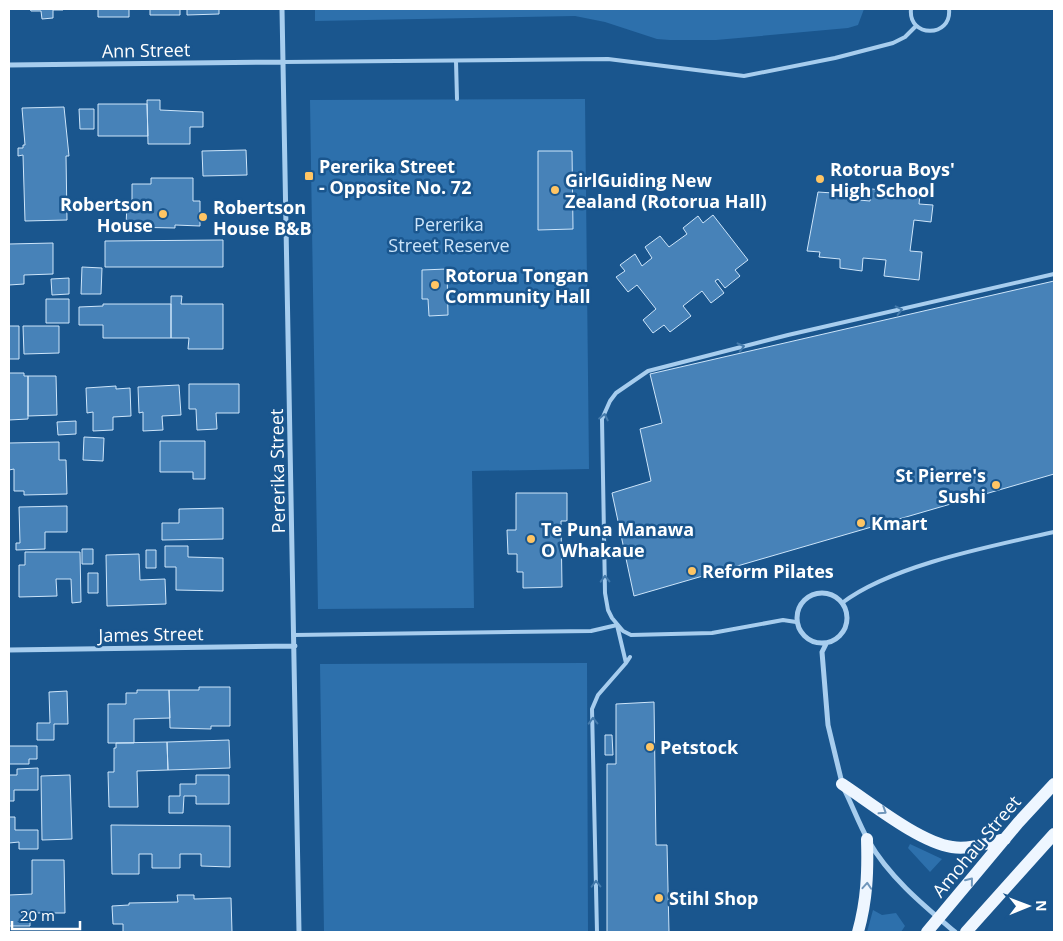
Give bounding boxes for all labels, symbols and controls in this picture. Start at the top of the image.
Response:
street label: Ann Street [102,37,190,63]
place label: Pererika Street - Opposite No. 72 [319,154,471,199]
place label: Rotorua Boys' High School [830,157,955,202]
place label: GirlGuiding New Zealand (Rotorua Hall) [565,168,767,213]
marker: Pererika Street - Opposite No. 72 [303,170,315,182]
marker: Rotorua Boys' High School [814,173,826,185]
marker: GirlGuiding New Zealand (Rotorua Hall) [549,184,561,196]
place label: Robertson House [60,192,153,237]
place label: Robertson House B&B [213,195,312,240]
marker: Robertson House [157,208,169,220]
marker: Robertson House B&B [197,211,209,223]
park label: Pererika Street Reserve [388,212,510,257]
place label: Rotorua Tongan Community Hall [445,263,590,308]
marker: Rotorua Tongan Community Hall [429,279,441,291]
one-way arrow [895,305,904,316]
one-way arrow [737,342,746,353]
street label: Pererika Street [264,408,290,534]
one-way arrow [598,412,609,421]
place label: St Pierre's Sushi [895,463,986,508]
marker: St Pierre's Sushi [990,479,1002,491]
place label: Kmart [871,511,928,535]
place label: Te Puna Manawa O Whakaue [541,517,694,562]
marker: Kmart [855,517,867,529]
marker: Te Puna Manawa O Whakaue [525,533,537,545]
place label: Reform Pilates [702,559,834,583]
marker: Reform Pilates [686,565,698,577]
one-way arrow [600,575,610,582]
street label: James Street [96,621,204,647]
one-way arrow [587,717,598,725]
place label: Petstock [660,735,739,759]
marker: Petstock [644,741,656,753]
street label: Amohau Street [926,790,1026,902]
one-way arrow [877,805,887,814]
one-way arrow [964,877,973,886]
one-way arrow [591,879,601,887]
north arrow [1003,881,1053,931]
one-way arrow [862,882,873,890]
place label: Stihl Shop [669,886,759,910]
marker: Stihl Shop [653,892,665,904]
scale bar [12,898,80,930]
text: N [1032,900,1051,912]
text: 20 m [20,905,55,925]

